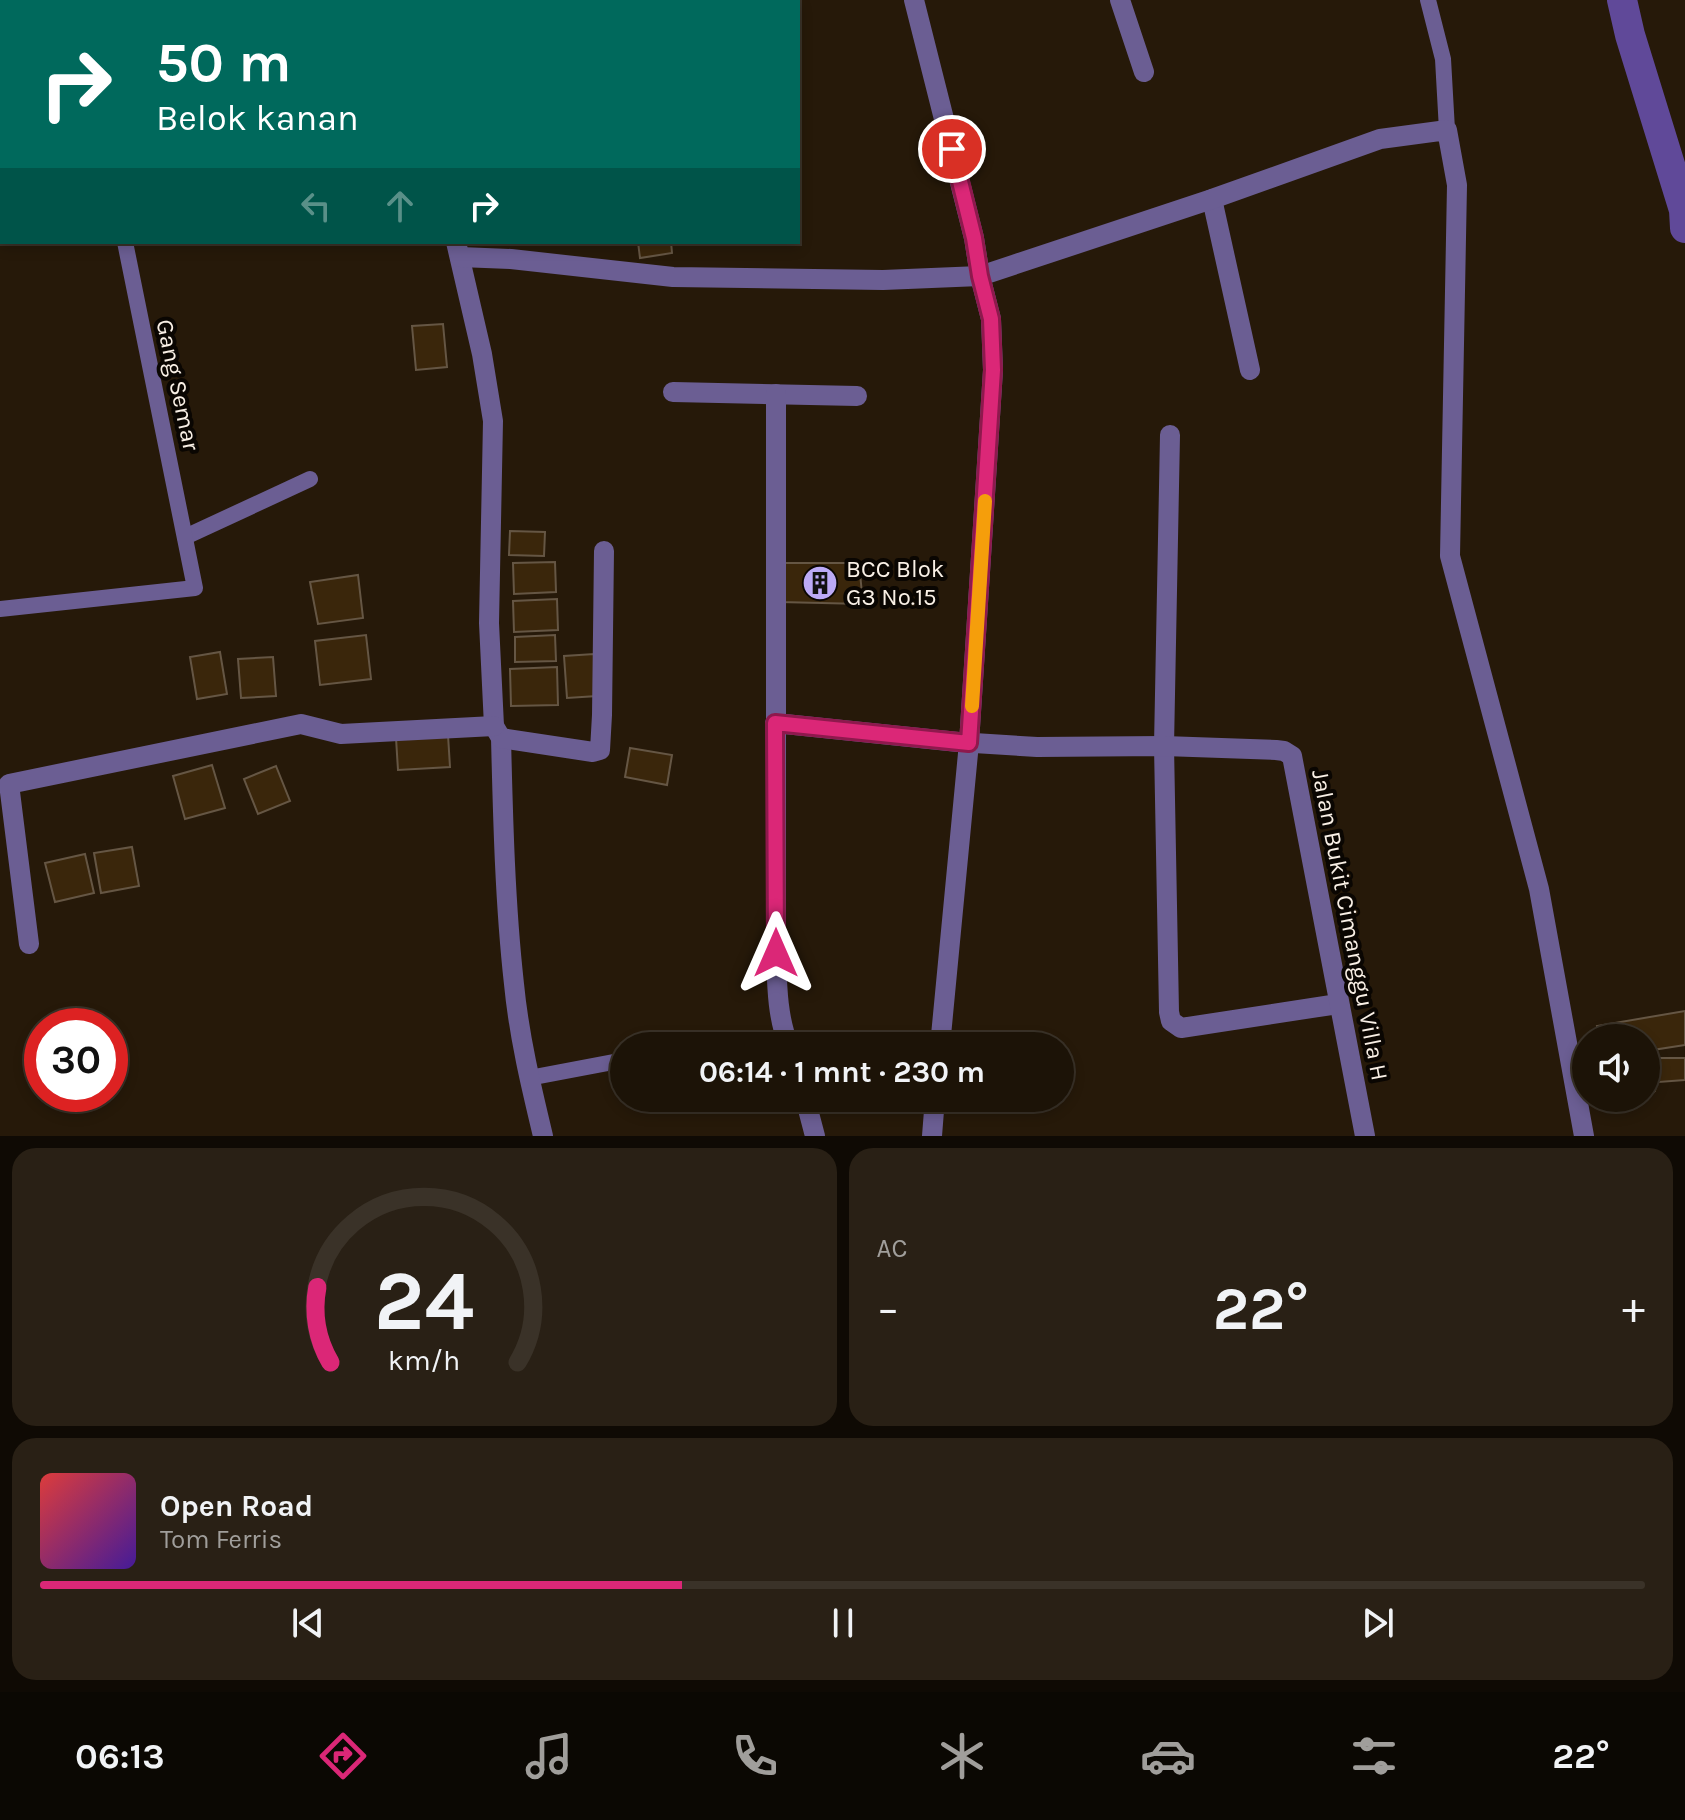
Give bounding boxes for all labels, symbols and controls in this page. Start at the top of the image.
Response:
text: 50 m [156,30,291,95]
icon: right [24,32,128,136]
text: Belok kanan [156,97,359,139]
pin [918,115,986,183]
icon: arrive [930,127,974,171]
icon: left [294,184,338,228]
icon: ahead [378,184,422,228]
icon: right [462,184,506,228]
street label: Gang Semar [150,317,206,454]
place label: BCC Blok G3 No.15 [846,555,944,611]
building icon: BCC Blok G3 No.15 [801,564,839,602]
street label: Jalan Bukit Cimanggu Villa H [1306,767,1394,1083]
position arrow [734,911,818,995]
speed limit sign: 30 [24,1008,128,1112]
map controls [1572,1024,1660,1112]
button: sound [1572,1024,1660,1112]
text: 06:14 · 1 mnt · 230 m [699,1054,985,1090]
text: AC [877,1233,907,1264]
text: 24 [374,1253,474,1350]
text: 22° [1213,1274,1309,1344]
text: − [877,1283,900,1334]
text: + [1622,1283,1645,1334]
text: km/h [388,1344,460,1377]
text: Open Road [160,1488,313,1524]
text: Tom Ferris [160,1524,282,1555]
icon: previous [286,1601,330,1645]
icon: pause [821,1601,865,1645]
icon: next [1356,1601,1400,1645]
icon: directions [315,1728,371,1784]
icon: music [521,1728,577,1784]
icon: phone [727,1728,783,1784]
icon: climate [934,1728,990,1784]
icon: car [1140,1728,1196,1784]
icon: filters [1346,1728,1402,1784]
text: 06:13 [75,1735,165,1777]
text: 22° [1552,1735,1610,1777]

